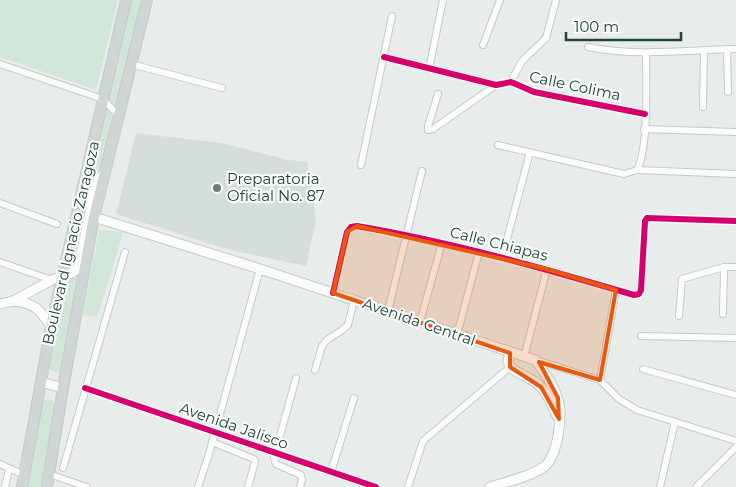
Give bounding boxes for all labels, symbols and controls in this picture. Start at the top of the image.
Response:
scale bar [566,10,681,42]
text: 100 m [574,17,619,36]
street label: Calle Colima [528,67,623,104]
street label: Boulevard Ignacio Zaragoza [38,139,103,347]
place label: Preparatoria Oficial No. 87 [227,169,325,205]
marker: Preparatoria Oficial No. 87 [211,182,223,194]
street label: Calle Chiapas [448,222,550,265]
street label: Avenida Central [360,293,478,350]
street label: Avenida Jalisco [177,398,291,453]

